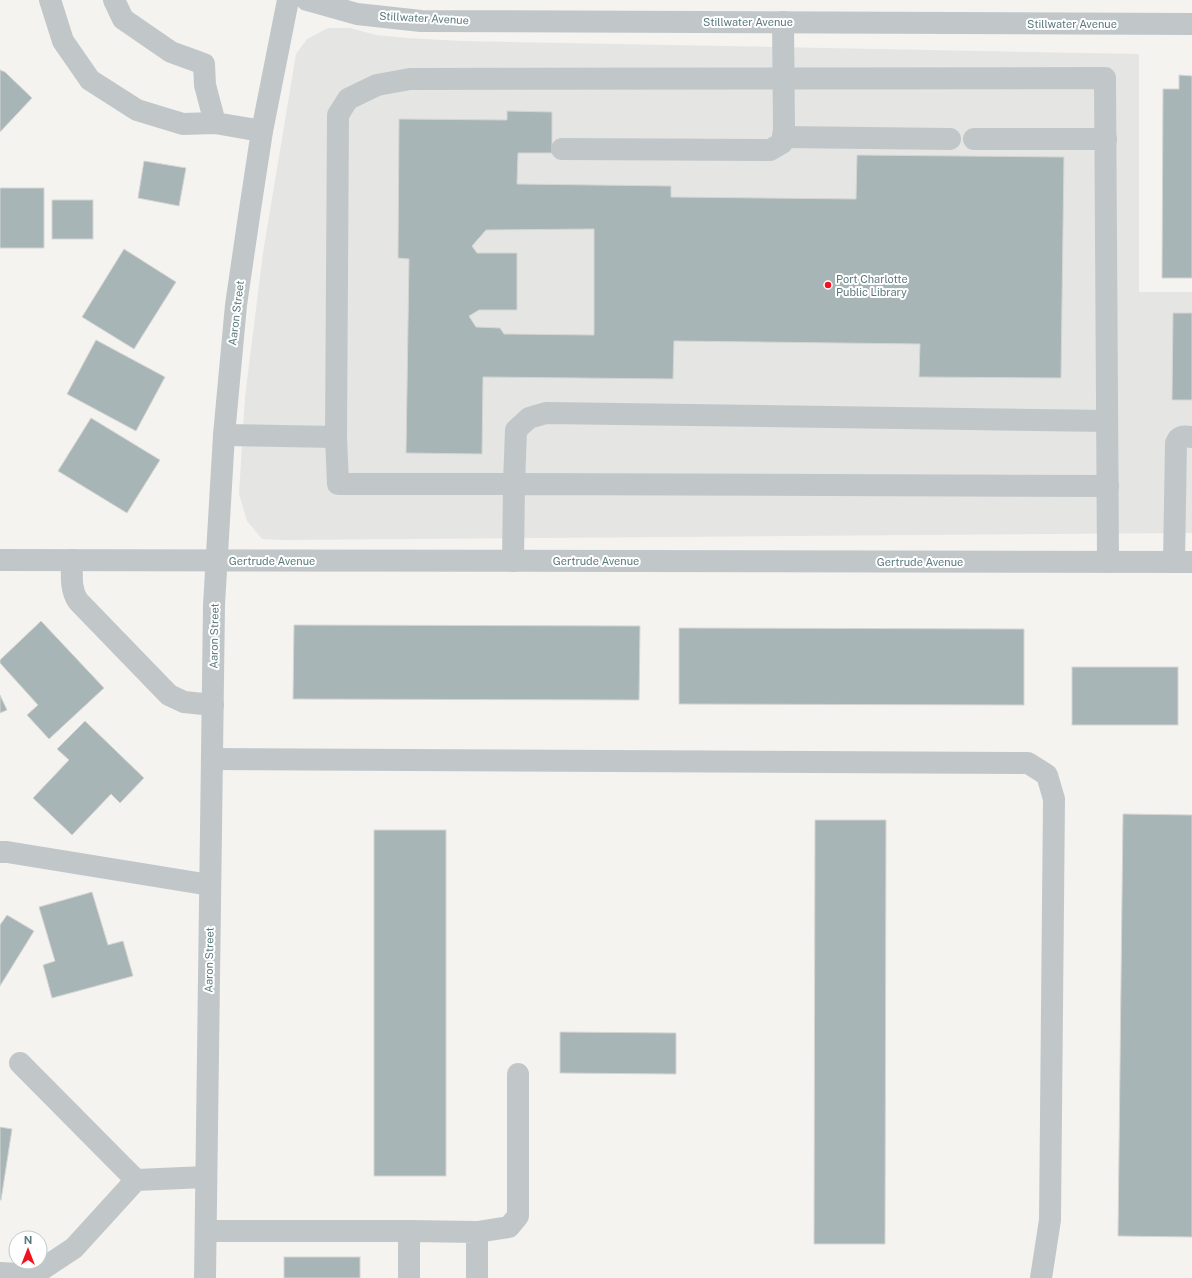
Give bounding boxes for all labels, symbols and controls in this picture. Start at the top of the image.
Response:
street label: Stillwater Avenue [379,10,469,26]
street label: Stillwater Avenue [703,16,793,28]
street label: Stillwater Avenue [1027,18,1117,30]
place label: Port Charlotte Public Library [836,273,908,298]
street label: Aaron Street [226,280,246,346]
marker: Port Charlotte Public Library [823,280,833,290]
street label: Gertrude Avenue [229,555,315,567]
street label: Gertrude Avenue [553,555,639,567]
street label: Gertrude Avenue [877,556,963,568]
street label: Aaron Street [207,603,221,669]
street label: Aaron Street [202,927,216,993]
north arrow [8,1230,48,1270]
text: N [24,1234,32,1246]

